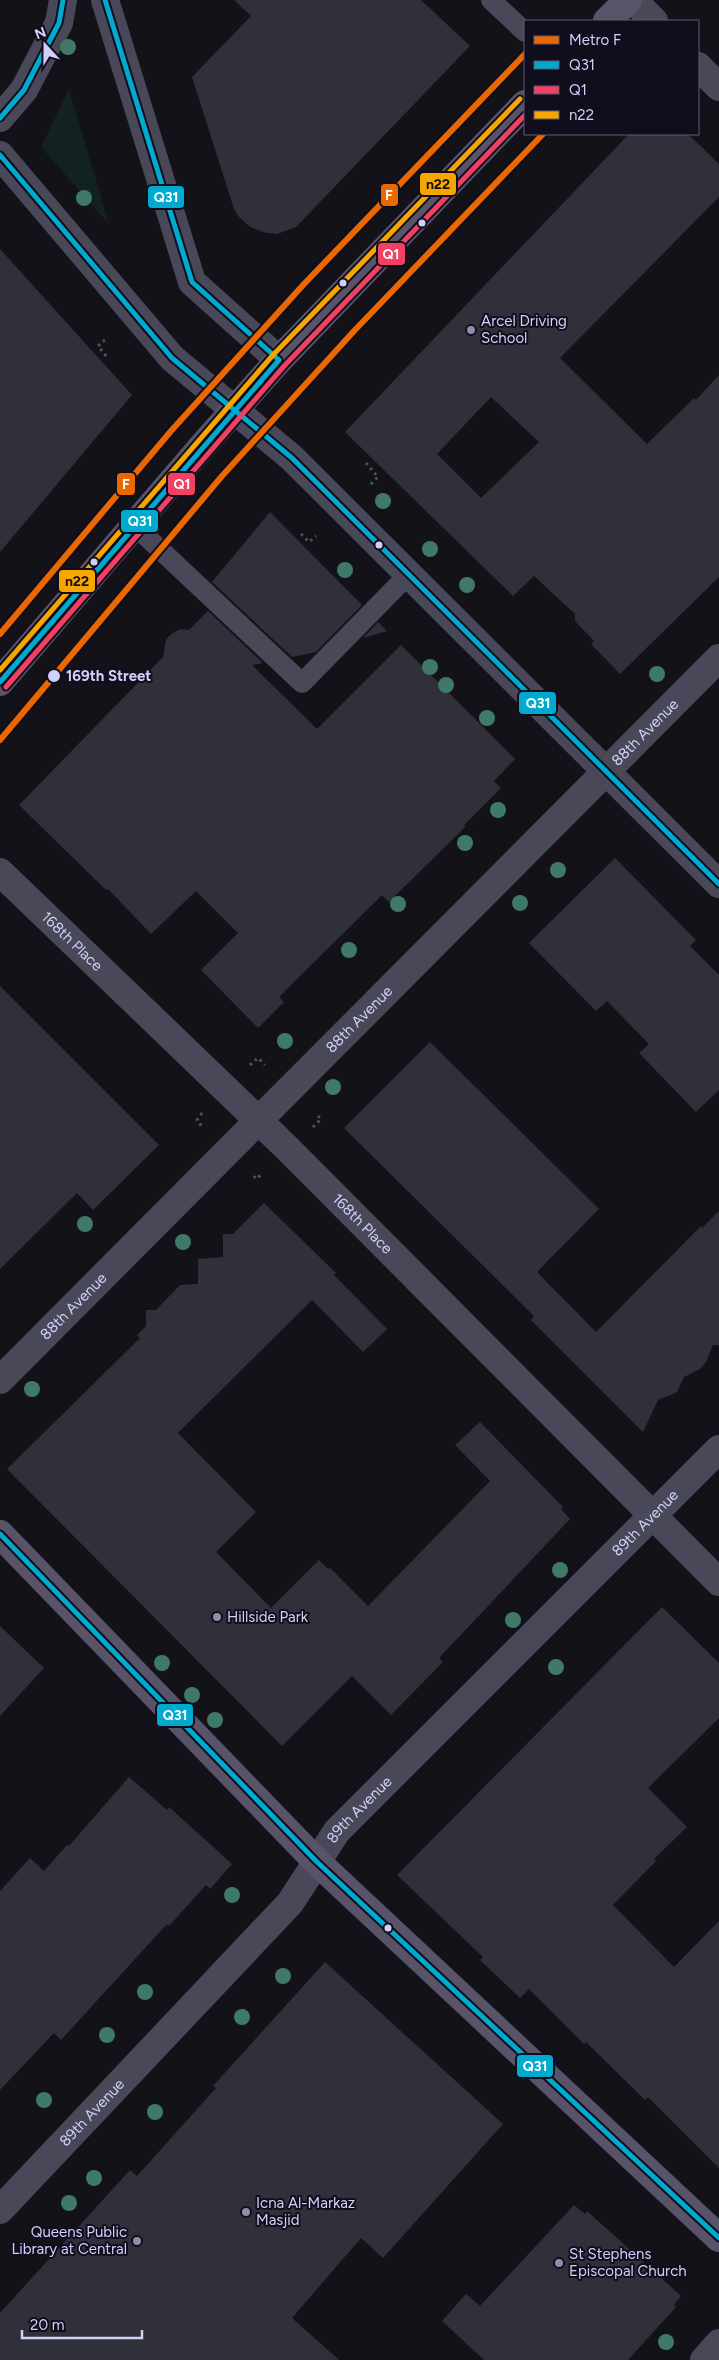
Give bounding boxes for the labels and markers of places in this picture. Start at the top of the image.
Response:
unlabelled marker [417,218,427,228]
unlabelled marker [338,278,348,288]
place label: Arcel Driving School [481,312,567,347]
marker: Arcel Driving School [465,324,477,336]
unlabelled marker [374,540,384,550]
unlabelled marker [89,557,99,567]
place label: 169th Street [66,667,151,685]
marker: 169th Street [46,668,62,684]
place label: Hillside Park [227,1608,309,1626]
marker: Hillside Park [211,1611,223,1623]
unlabelled marker [383,1923,393,1933]
place label: Icna Al-Markaz Masjid [256,2194,355,2229]
marker: Icna Al-Markaz Masjid [240,2206,252,2218]
place label: Queens Public Library at Central [11,2223,127,2258]
marker: Queens Public Library at Central [131,2235,143,2247]
place label: St Stephens Episcopal Church [569,2245,687,2280]
marker: St Stephens Episcopal Church [553,2257,565,2269]

